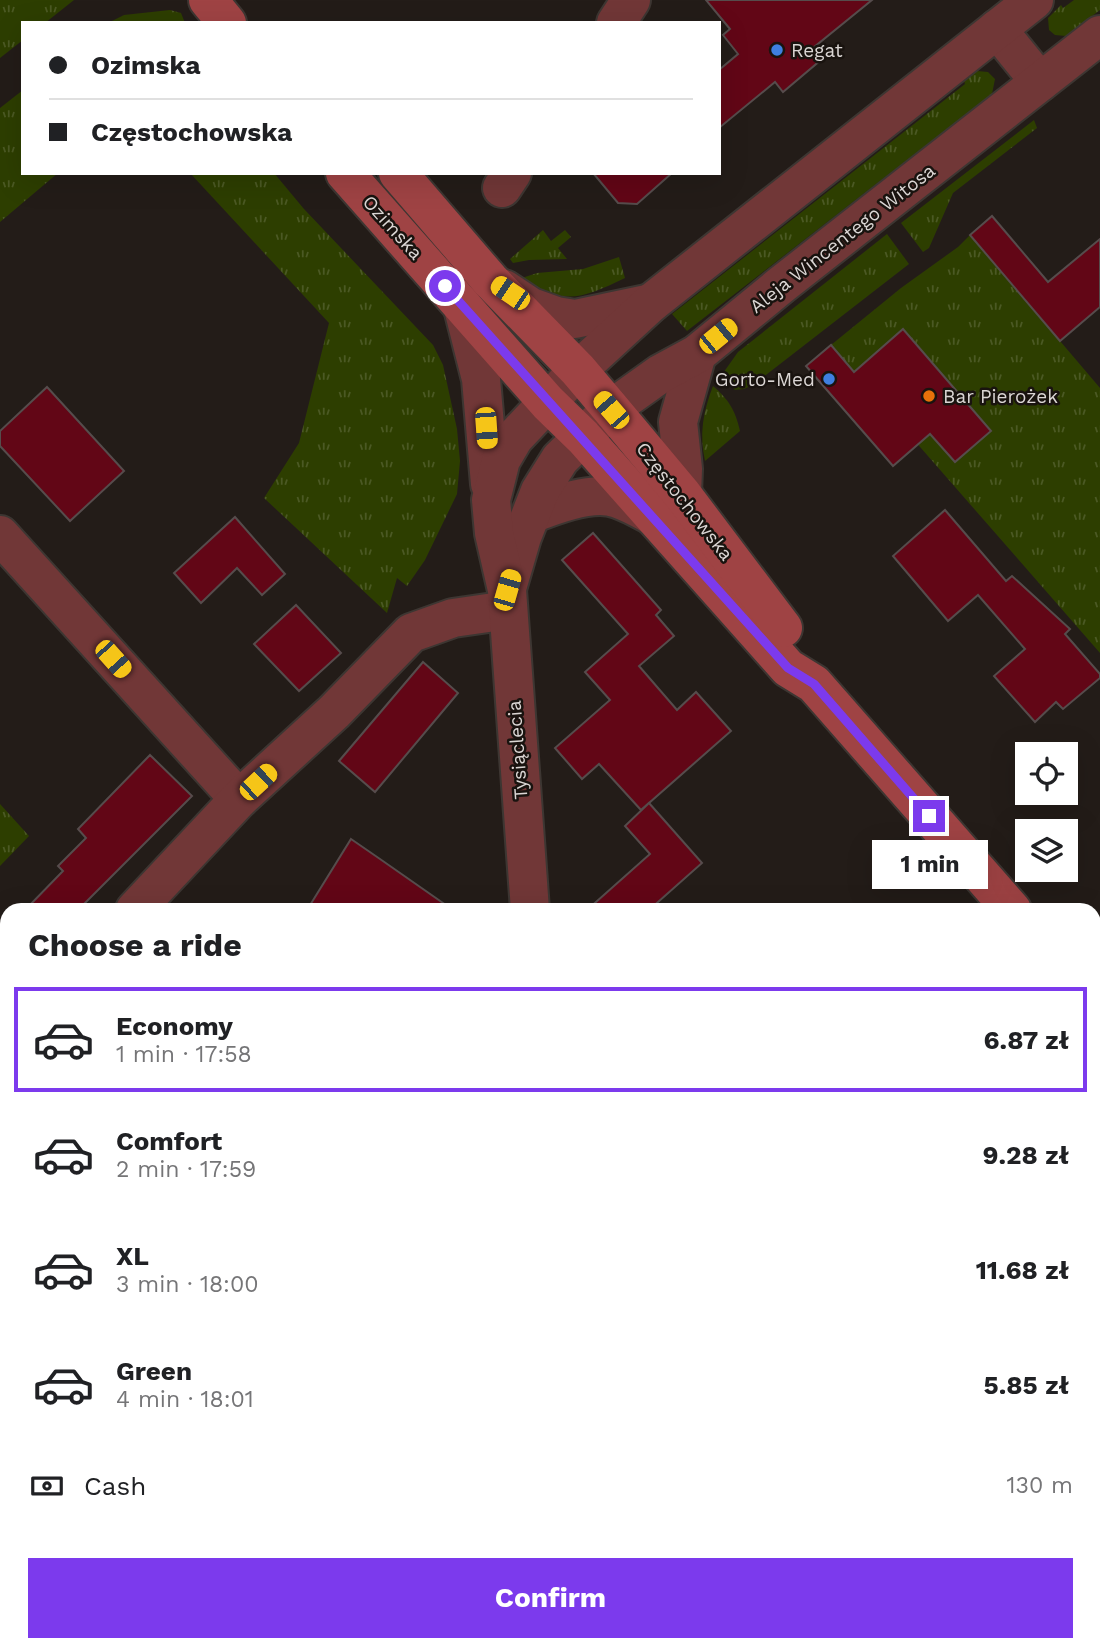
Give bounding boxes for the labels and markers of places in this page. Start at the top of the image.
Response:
place label: Regat [791,39,843,62]
marker: Regat [769,42,785,58]
place label: Gorto-Med [715,368,815,391]
marker: Gorto-Med [821,371,837,387]
place label: Bar Pierożek [943,385,1058,408]
marker: Bar Pierożek [921,388,937,404]

